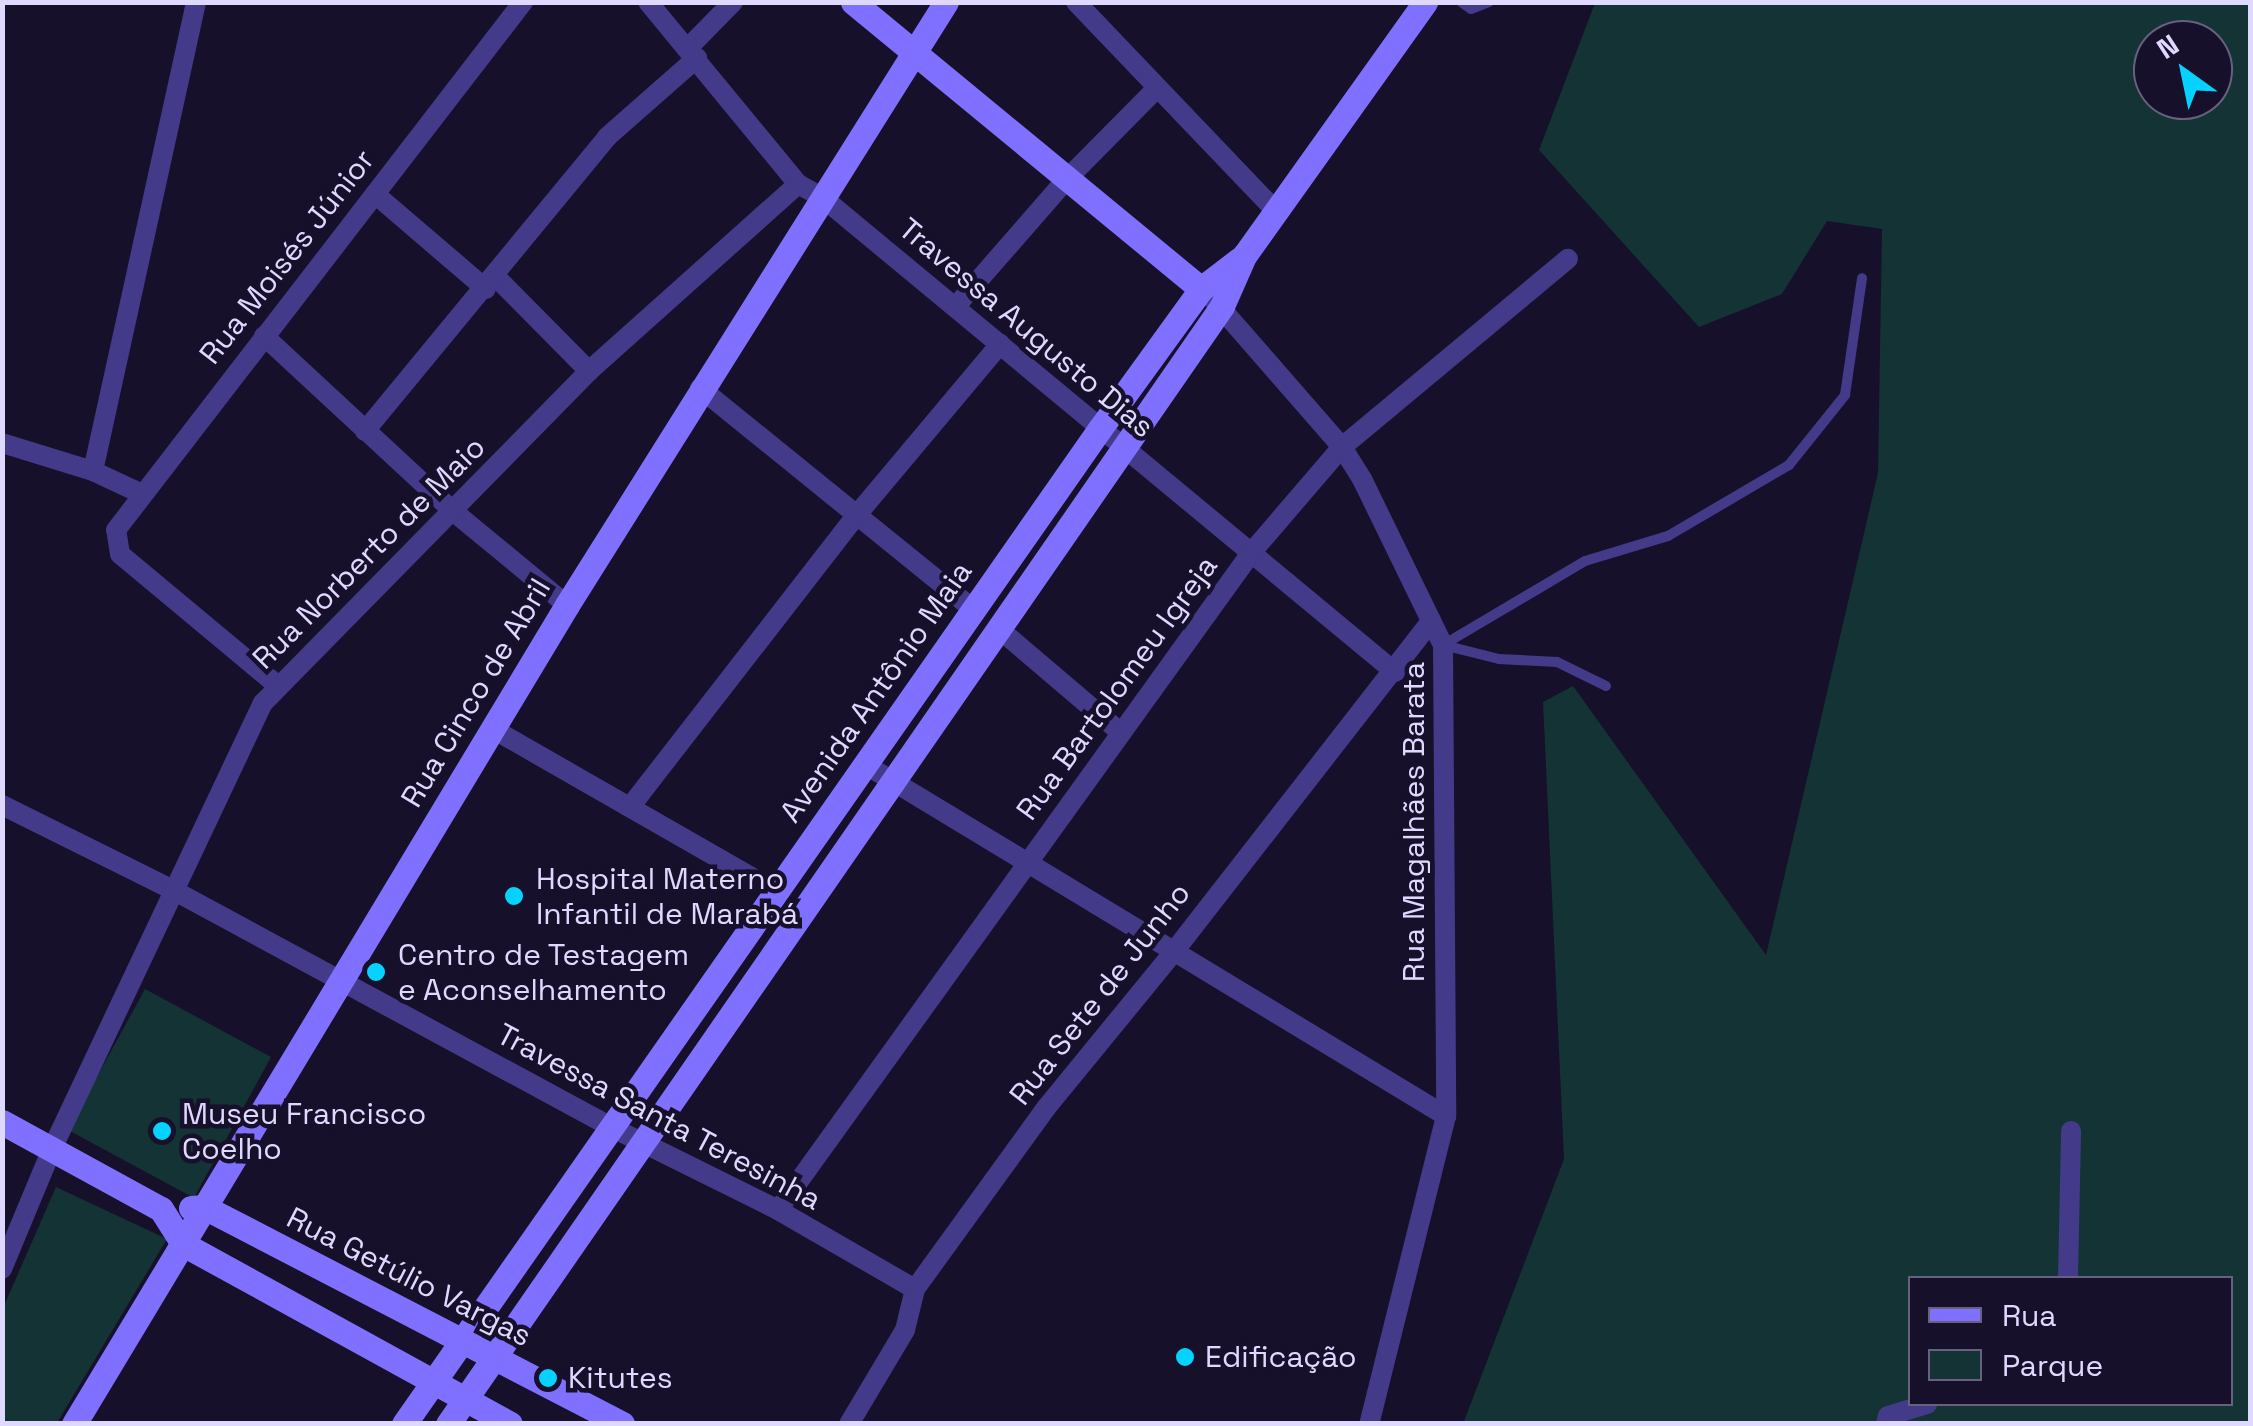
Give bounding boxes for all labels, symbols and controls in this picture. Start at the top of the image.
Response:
north arrow [2133,20,2233,120]
text: N [2150,26,2185,67]
street label: Rua Moisés Júnior [192,143,382,371]
street label: Travessa Augusto Dias [891,211,1161,445]
street label: Rua Norberto de Maio [245,429,493,677]
street label: Rua Bartolomeu Igreja [1009,549,1225,827]
street label: Avenida Antônio Maia [772,555,980,829]
street label: Rua Cinco de Abril [393,572,559,814]
street label: Rua Magalhães Barata [1396,662,1432,982]
place label: Hospital Materno Infantil de Marabá [536,861,798,932]
street label: Rua Sete de Junho [1002,876,1198,1112]
marker: Hospital Materno Infantil de Marabá [501,883,527,909]
place label: Centro de Testagem e Aconselhamento [398,937,690,1008]
marker: Centro de Testagem e Aconselhamento [363,959,389,985]
street label: Travessa Santa Teresinha [490,1016,828,1218]
place label: Museu Francisco Coelho [182,1096,426,1166]
marker: Museu Francisco Coelho [151,1120,173,1142]
street label: Rua Getúlio Vargas [281,1200,537,1354]
legend [1908,1276,2233,1406]
text: Rua [2002,1296,2057,1335]
place label: Edificação [1205,1339,1357,1375]
marker: Edificação [1174,1346,1196,1368]
text: Parque [2002,1346,2103,1385]
place label: Kitutes [568,1360,673,1396]
marker: Kitutes [537,1367,559,1389]

